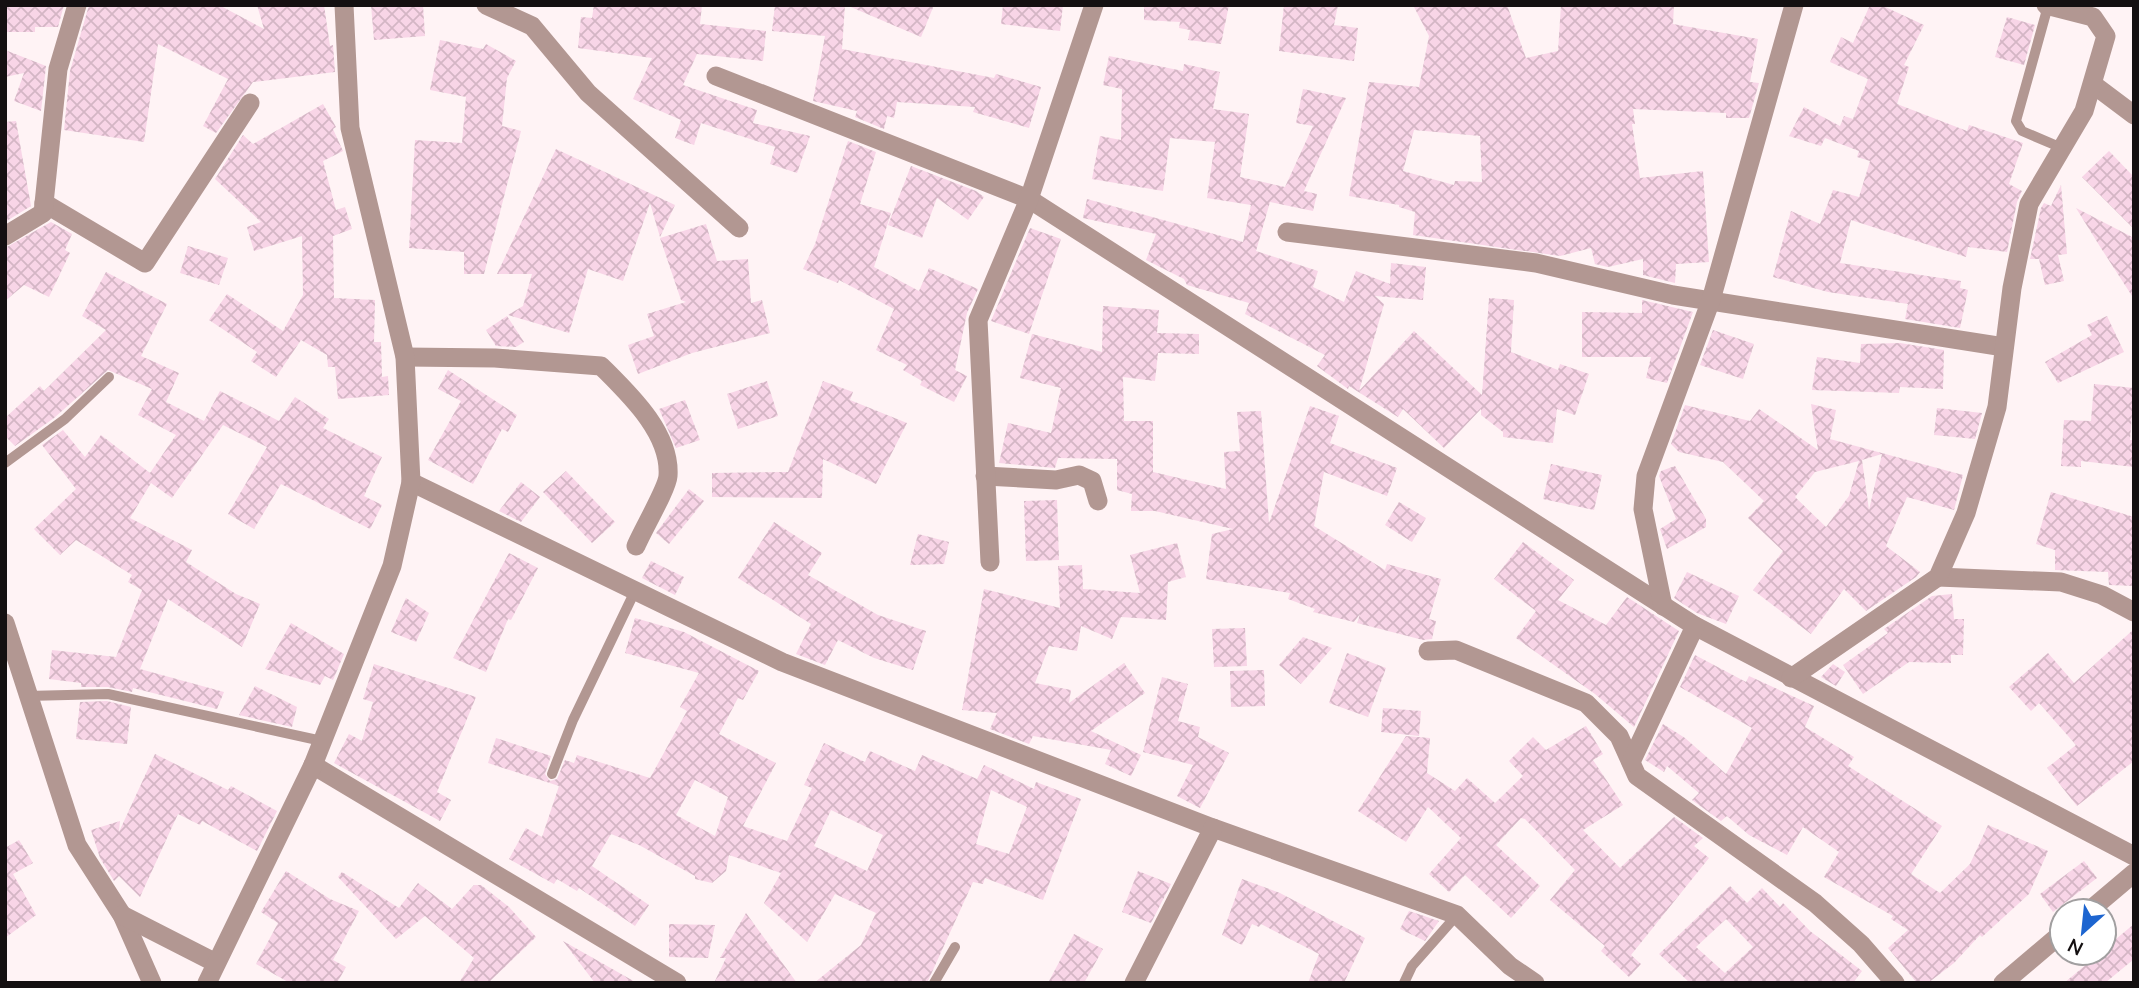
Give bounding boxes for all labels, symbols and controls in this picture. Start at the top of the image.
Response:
north arrow [2048,897,2118,967]
text: N [2063,931,2088,961]

